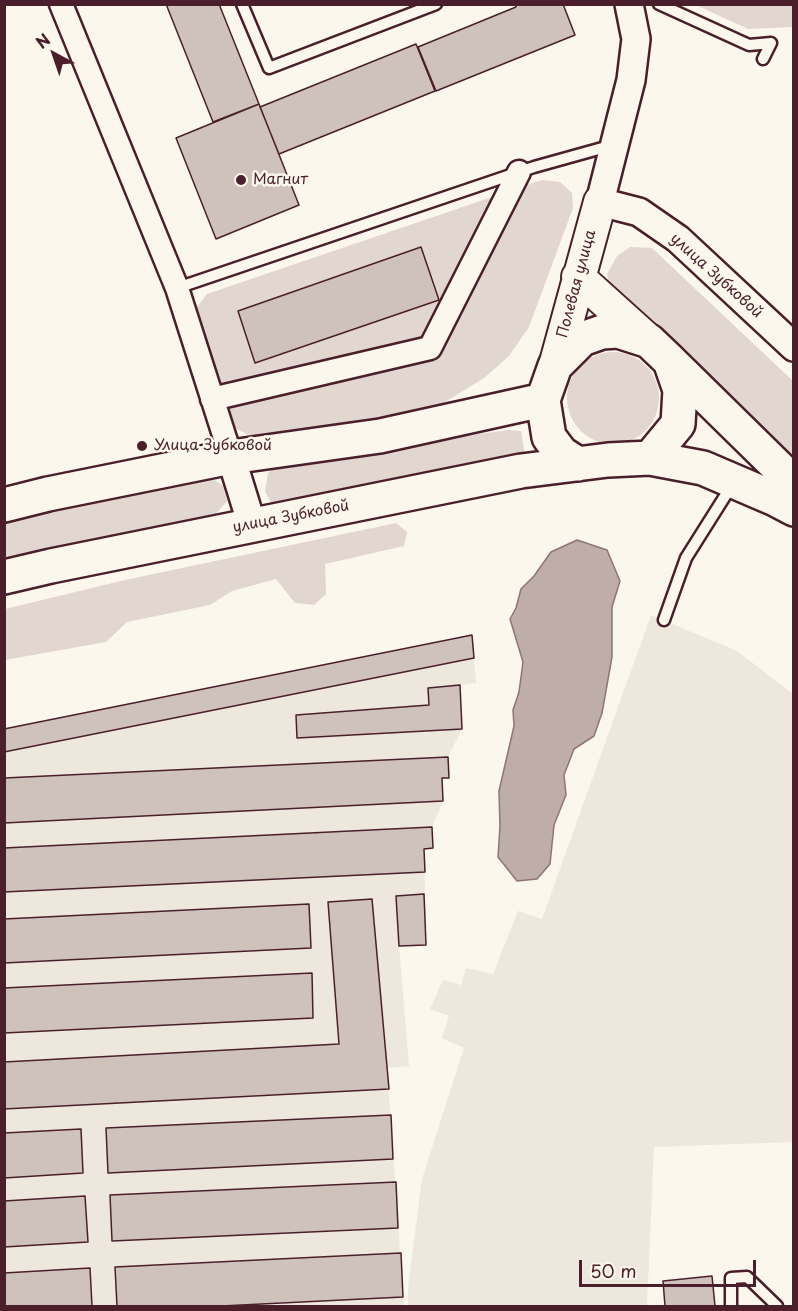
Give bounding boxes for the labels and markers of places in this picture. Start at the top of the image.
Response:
place label: Магнит [253,171,308,189]
marker: Магнит [234,173,248,187]
place label: Улица Зубковой [154,437,272,455]
marker: Улица Зубковой [135,439,149,453]

